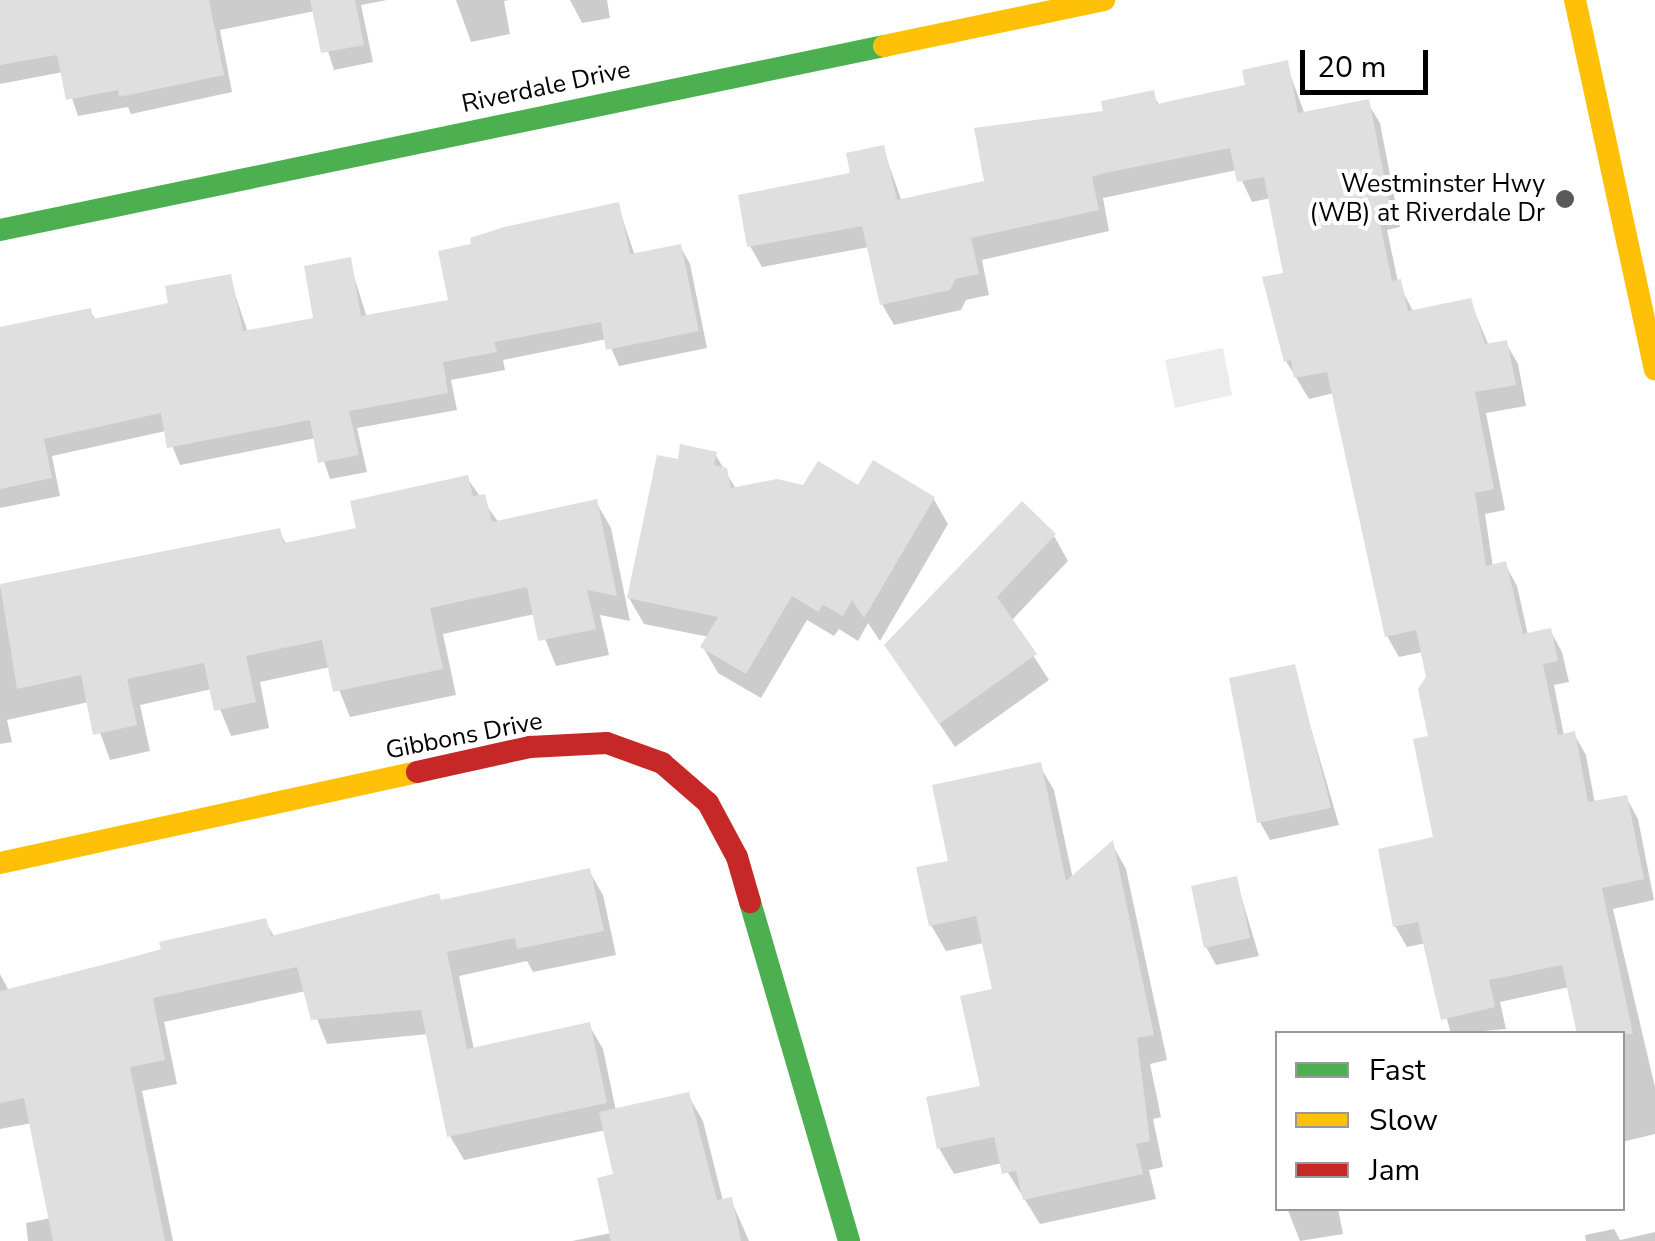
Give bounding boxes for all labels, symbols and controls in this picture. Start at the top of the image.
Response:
scale bar [1305,30,1432,92]
text: 20 m [1317,47,1386,88]
street label: Riverdale Drive [459,55,633,119]
place label: Westminster Hwy (WB) at Riverdale Dr [1309,170,1545,229]
marker: Westminster Hwy (WB) at Riverdale Dr [1554,188,1576,210]
street label: Gibbons Drive [383,706,545,766]
legend [1275,1031,1625,1211]
text: Fast [1369,1050,1426,1091]
text: Slow [1369,1100,1438,1141]
text: Jam [1369,1150,1420,1191]

